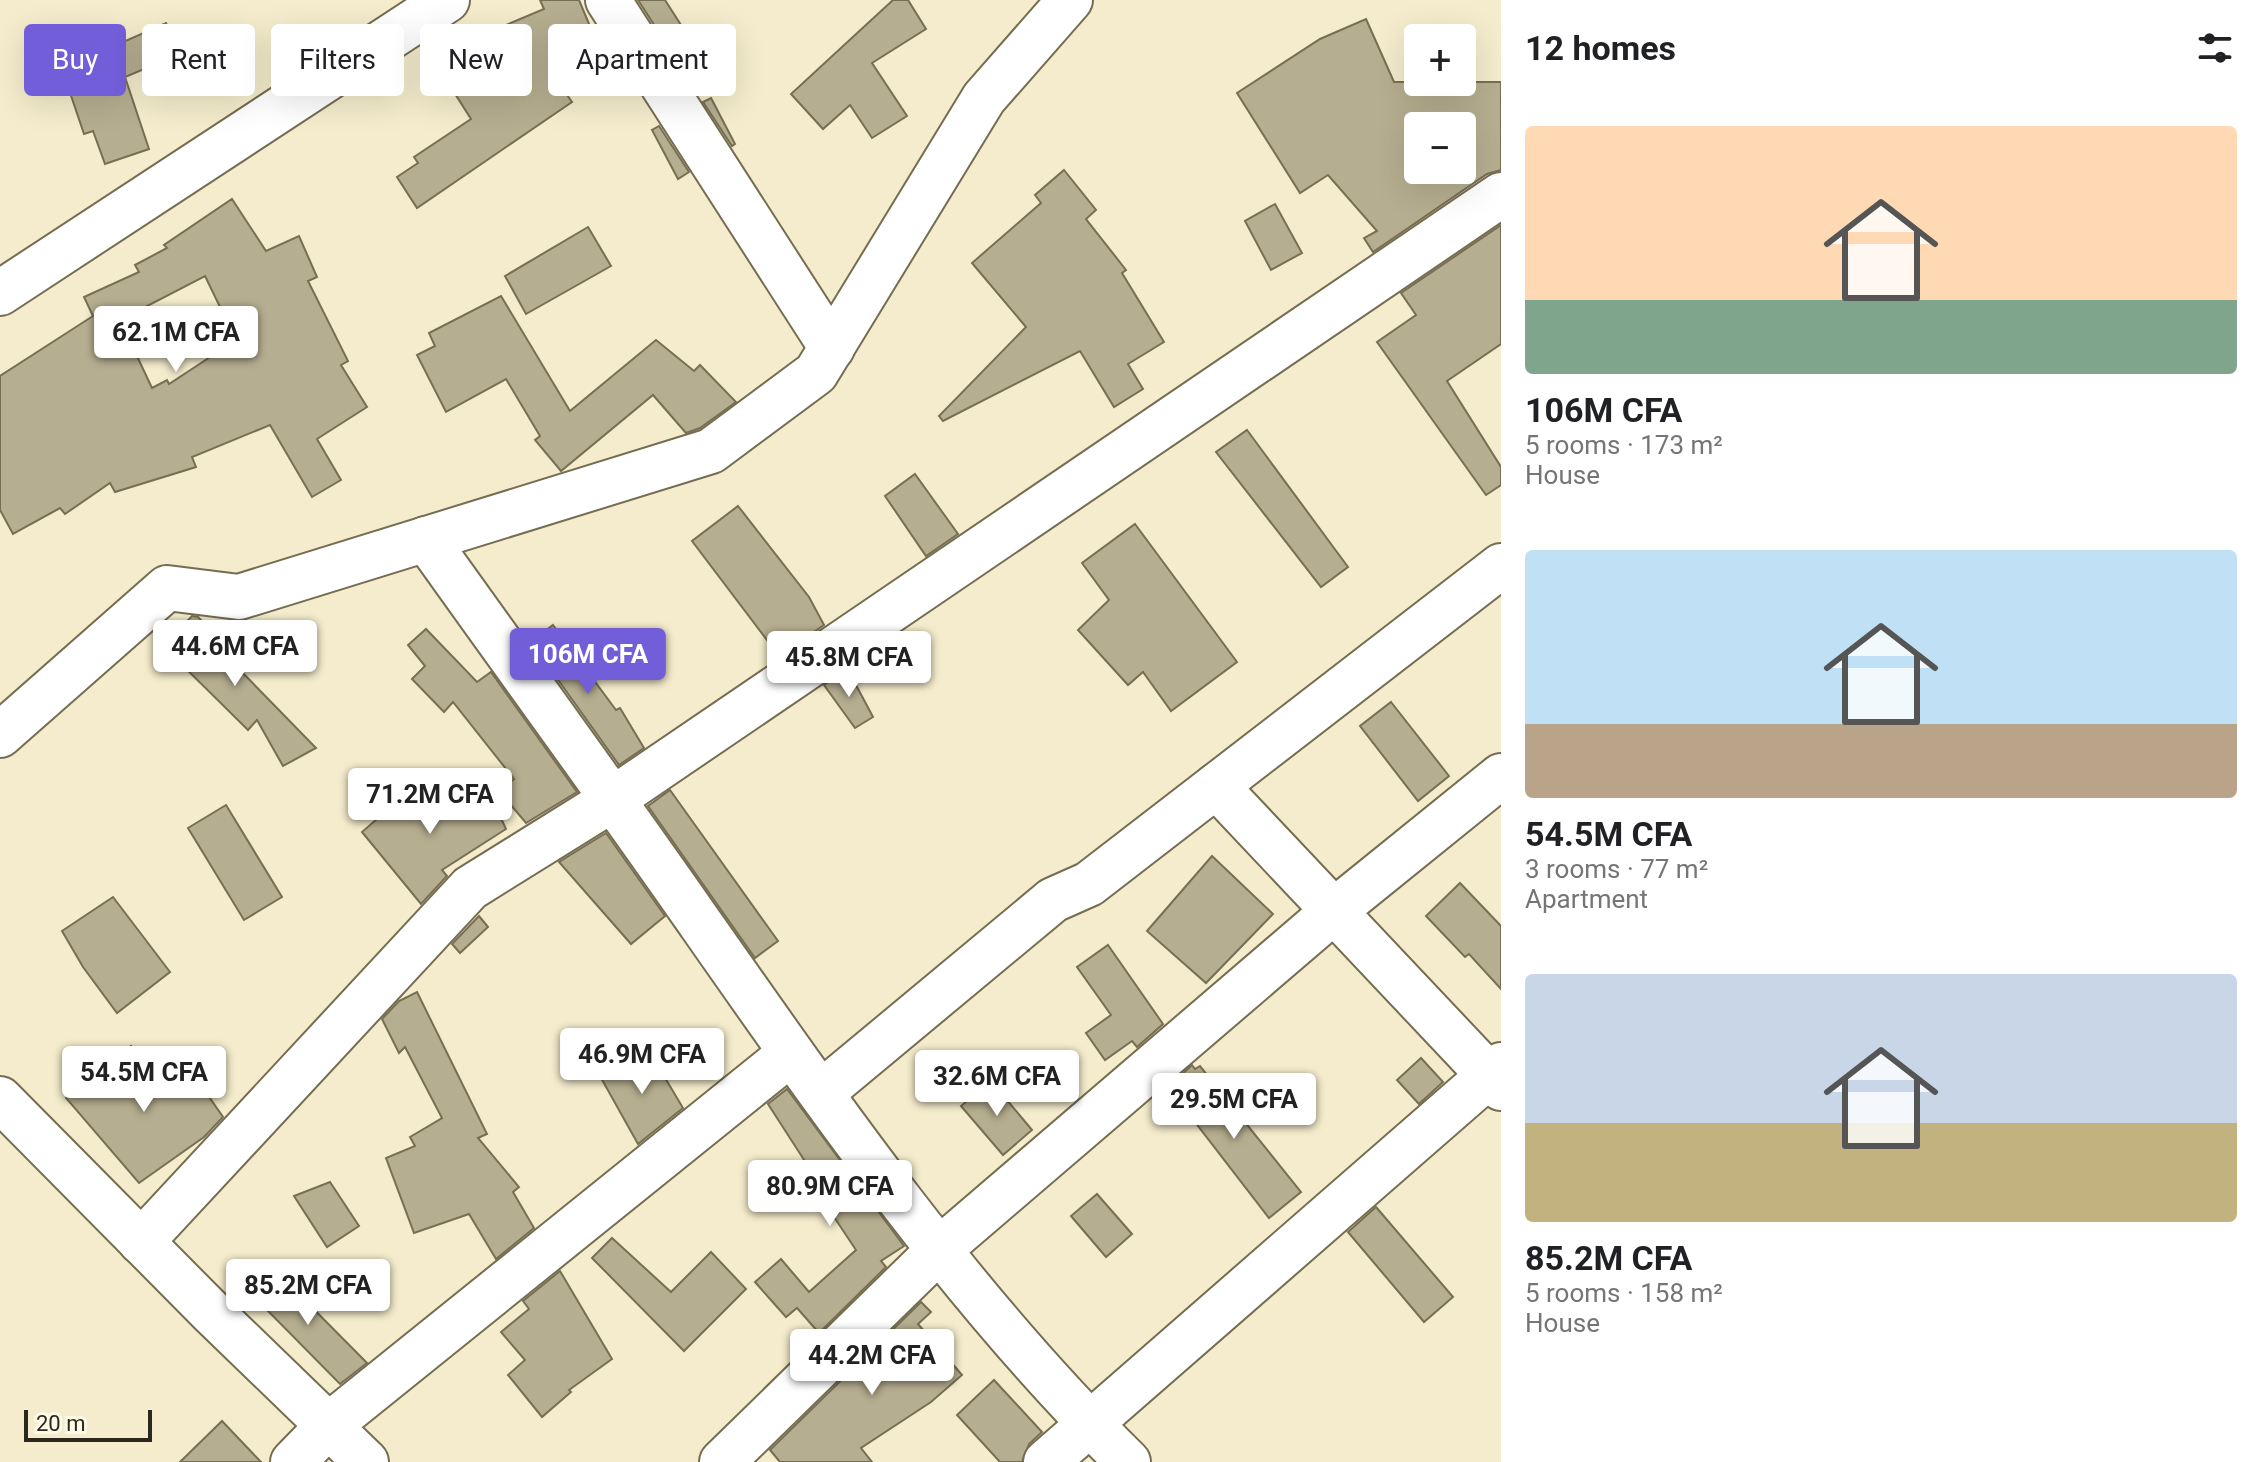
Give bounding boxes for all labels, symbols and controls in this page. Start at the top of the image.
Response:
chip: Buy [24,24,126,96]
chip: Rent [142,24,255,96]
chip: Filters [271,24,404,96]
chip: New [420,24,532,96]
chip: Apartment [548,24,736,96]
map controls [1404,24,1476,184]
button: + [1404,24,1476,96]
icon: filters [2193,26,2237,70]
text: 12 homes [1525,28,1676,68]
button: − [1404,112,1476,184]
icon: home [1809,178,1953,322]
pin: 62.1M CFA [84,306,268,374]
text: 62.1M CFA [112,317,240,347]
text: 106M CFA [1525,390,1682,430]
text: 5 rooms · 173 m² [1525,430,1723,460]
text: House [1525,460,1600,490]
icon: home [1809,602,1953,746]
pin: 44.6M CFA [143,620,327,688]
pin: 106M CFA [505,628,671,696]
text: 44.6M CFA [171,631,299,661]
pin: 45.8M CFA [757,631,941,699]
text: 106M CFA [528,639,648,669]
text: 45.8M CFA [785,642,913,672]
pin: 71.2M CFA [338,768,522,836]
text: 71.2M CFA [366,779,494,809]
text: 54.5M CFA [1525,814,1692,854]
text: 3 rooms · 77 m² [1525,854,1708,884]
text: Apartment [1525,884,1648,914]
icon: home [1809,1026,1953,1170]
pin: 46.9M CFA [550,1028,734,1096]
text: 46.9M CFA [578,1039,706,1069]
pin: 54.5M CFA [52,1046,236,1114]
pin: 32.6M CFA [905,1050,1089,1118]
text: 54.5M CFA [80,1057,208,1087]
text: 32.6M CFA [933,1061,1061,1091]
pin: 29.5M CFA [1142,1073,1326,1141]
text: 29.5M CFA [1170,1084,1298,1114]
pin: 80.9M CFA [738,1160,922,1228]
text: 80.9M CFA [766,1171,894,1201]
text: 85.2M CFA [1525,1238,1692,1278]
pin: 85.2M CFA [216,1259,400,1327]
text: 85.2M CFA [244,1270,372,1300]
text: 5 rooms · 158 m² [1525,1278,1723,1308]
text: House [1525,1308,1600,1338]
pin: 44.2M CFA [780,1329,964,1397]
text: 44.2M CFA [808,1340,936,1370]
scale bar [24,1406,152,1442]
text: 20 m [36,1411,85,1436]

